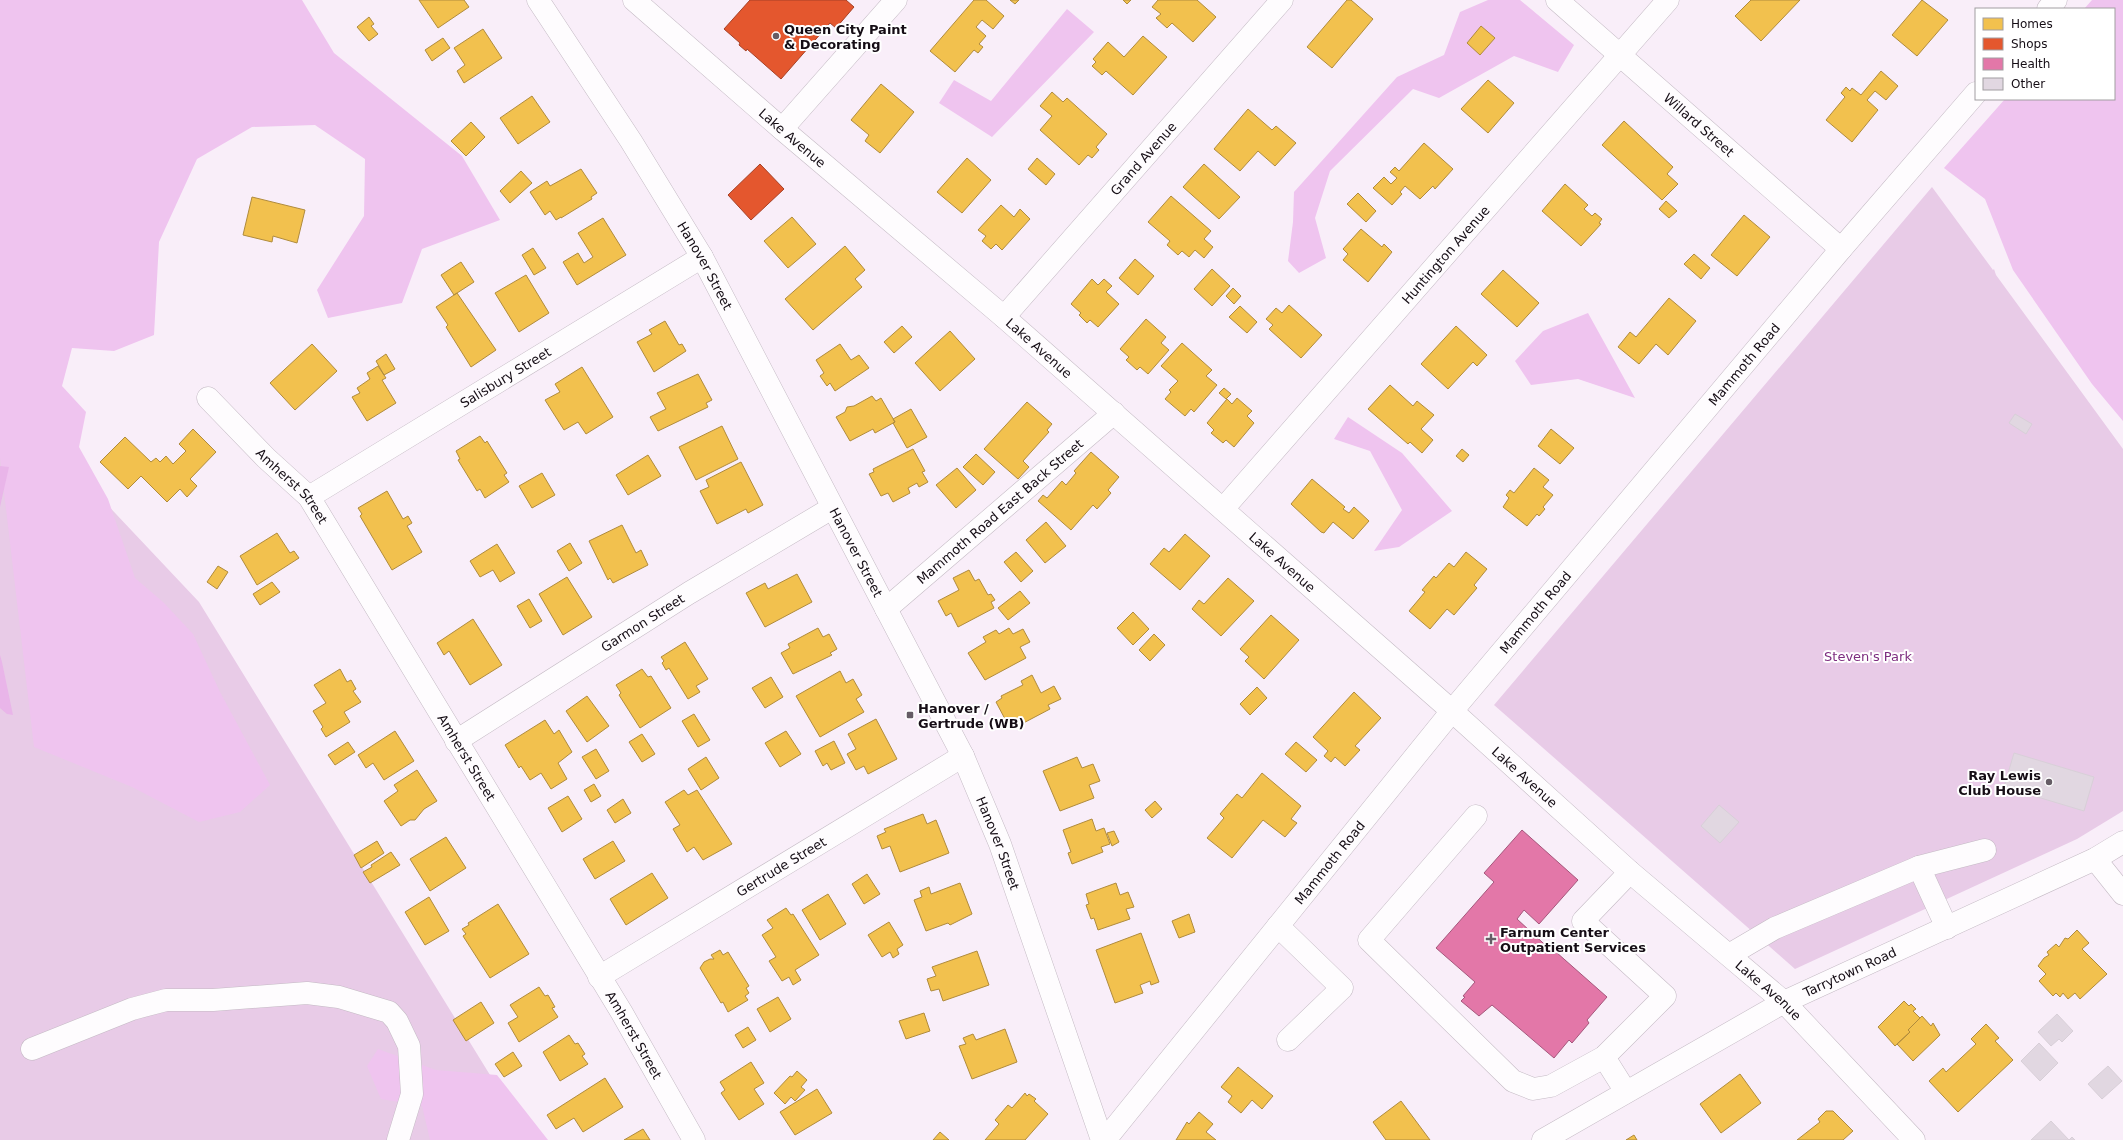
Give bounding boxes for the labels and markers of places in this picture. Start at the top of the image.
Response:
place label: Queen City Paint & Decorating [784,22,907,52]
marker: Queen City Paint & Decorating [771,31,781,41]
place label: Hanover / Gertrude (WB) [918,701,1025,731]
marker: Hanover / Gertrude (WB) [905,710,915,720]
place label: Ray Lewis Club House [1958,768,2041,798]
marker: Ray Lewis Club House [2044,777,2054,787]
place label: Farnum Center Outpatient Services [1500,925,1646,955]
marker: Farnum Center Outpatient Services [1485,933,1497,945]

